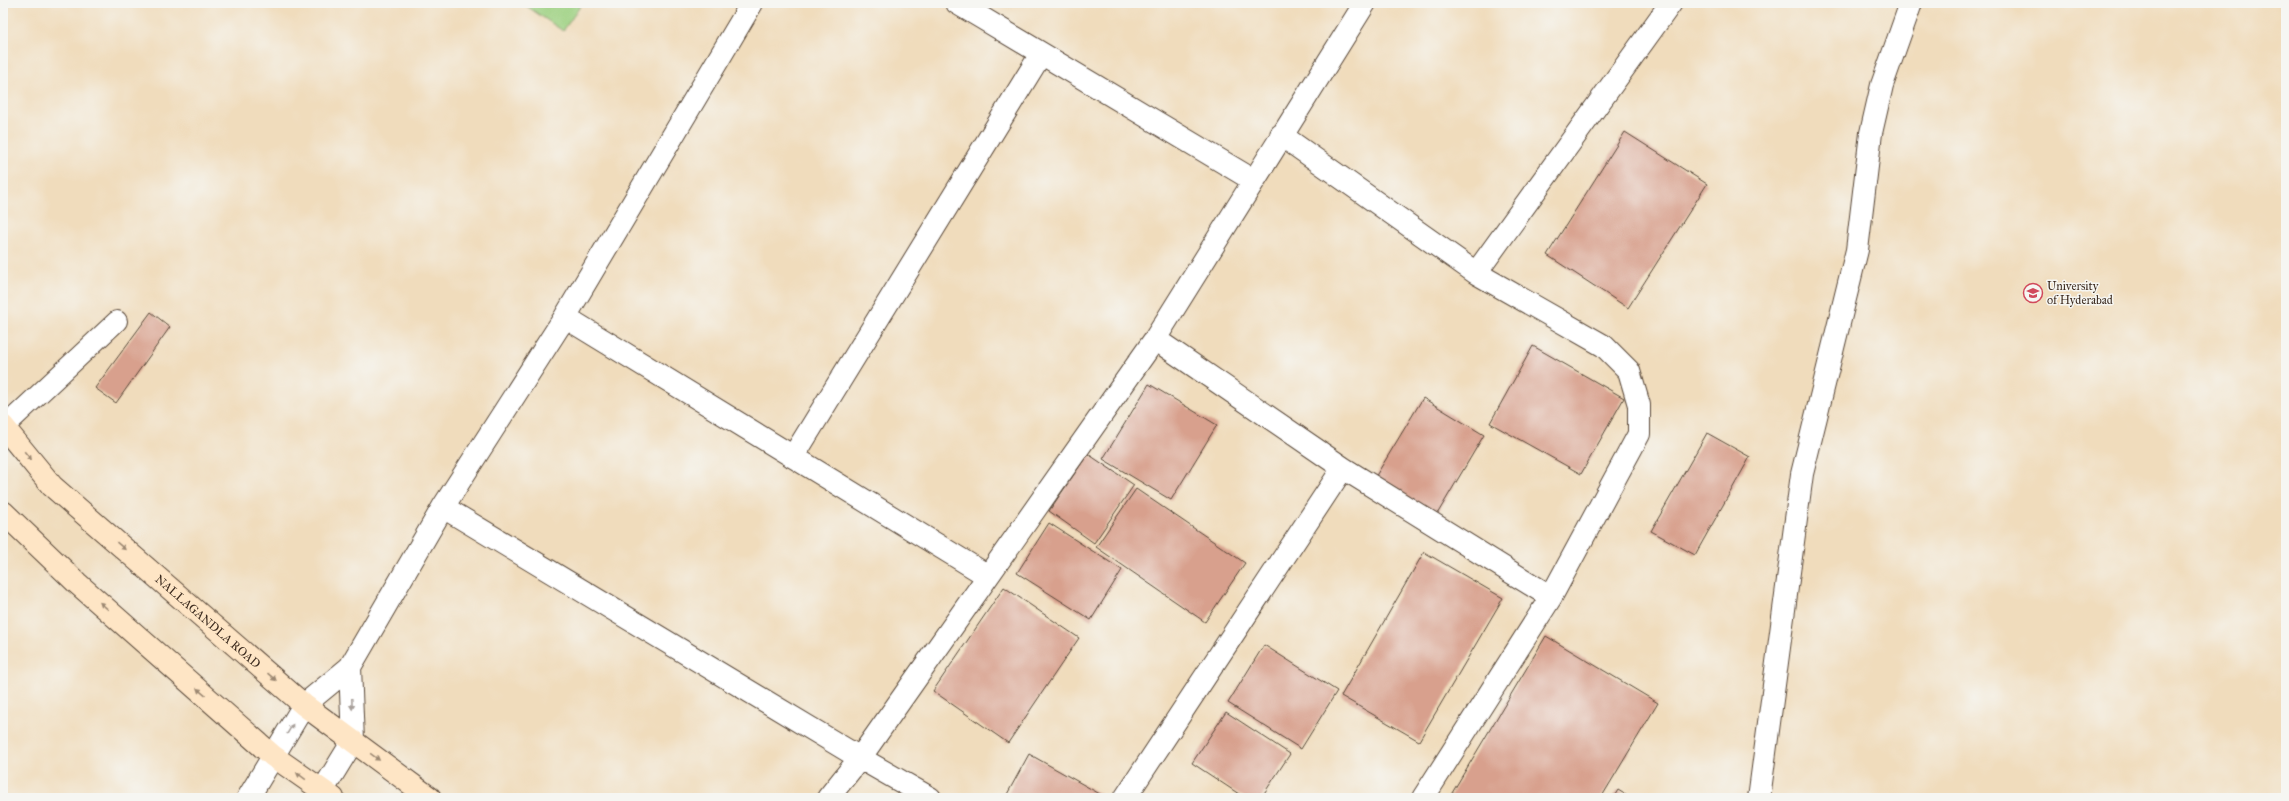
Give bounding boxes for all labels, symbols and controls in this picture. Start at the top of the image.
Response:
place label: University of Hyderabad [2047,279,2113,307]
school or university icon: University of Hyderabad [2022,282,2044,304]
one-way arrow [23,451,32,462]
one-way arrow [116,542,126,551]
street label: NALLAGANDLA ROAD [152,572,263,671]
one-way arrow [99,602,109,611]
one-way arrow [267,673,277,682]
one-way arrow [196,688,206,697]
one-way arrow [348,698,355,710]
one-way arrow [286,723,293,735]
one-way arrow [370,753,380,761]
one-way arrow [295,772,306,780]

